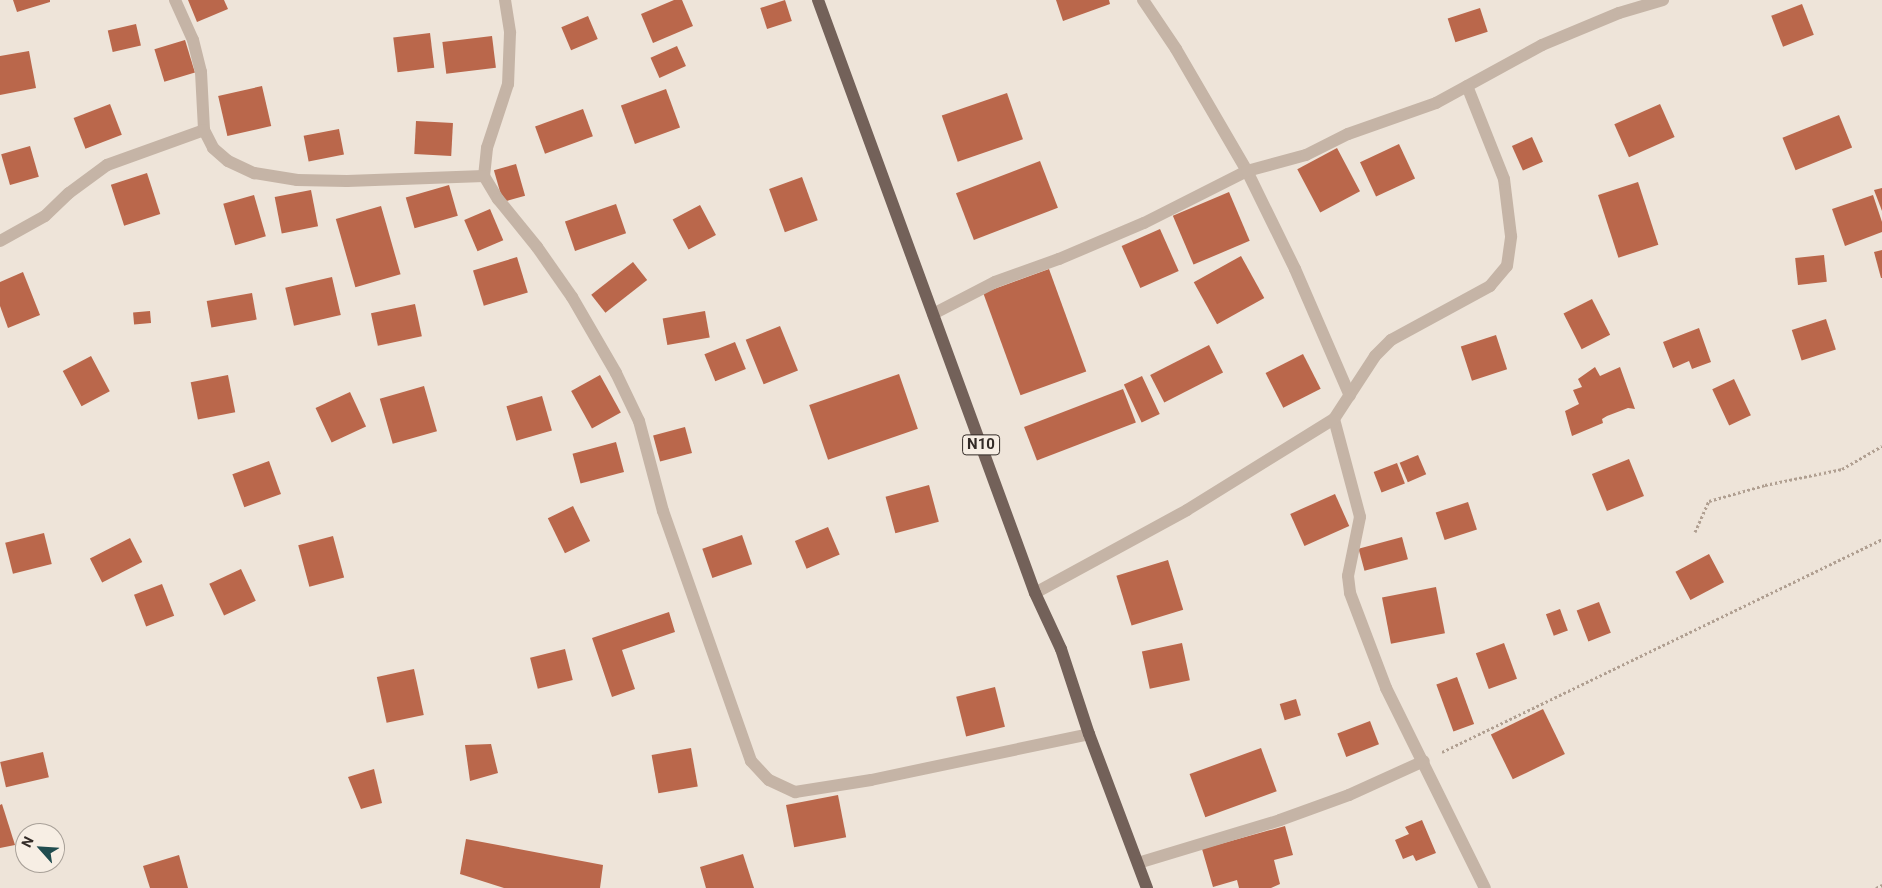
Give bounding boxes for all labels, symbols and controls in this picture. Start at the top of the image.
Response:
road number: N10 [961,432,1001,458]
north arrow [15,823,65,873]
text: N [18,834,37,850]

